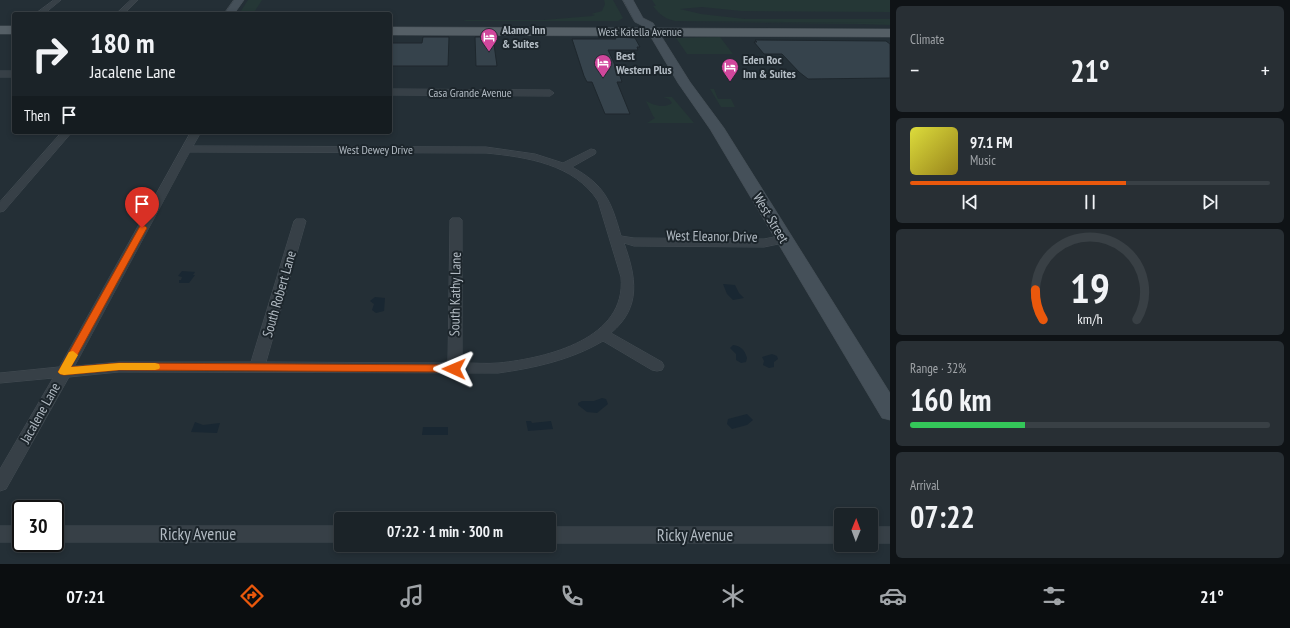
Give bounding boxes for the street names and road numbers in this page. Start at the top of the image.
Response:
street label: West Katella Avenue [598,24,682,39]
street label: Casa Grande Avenue [428,85,512,100]
street label: West Dewey Drive [339,142,413,157]
street label: West Street [749,190,793,246]
street label: West Eleanor Drive [666,226,758,246]
street label: South Robert Lane [258,248,300,339]
street label: South Kathy Lane [445,251,465,336]
street label: Jacalene Lane [15,379,64,447]
street label: Ricky Avenue [160,523,236,545]
street label: Ricky Avenue [657,524,733,546]

